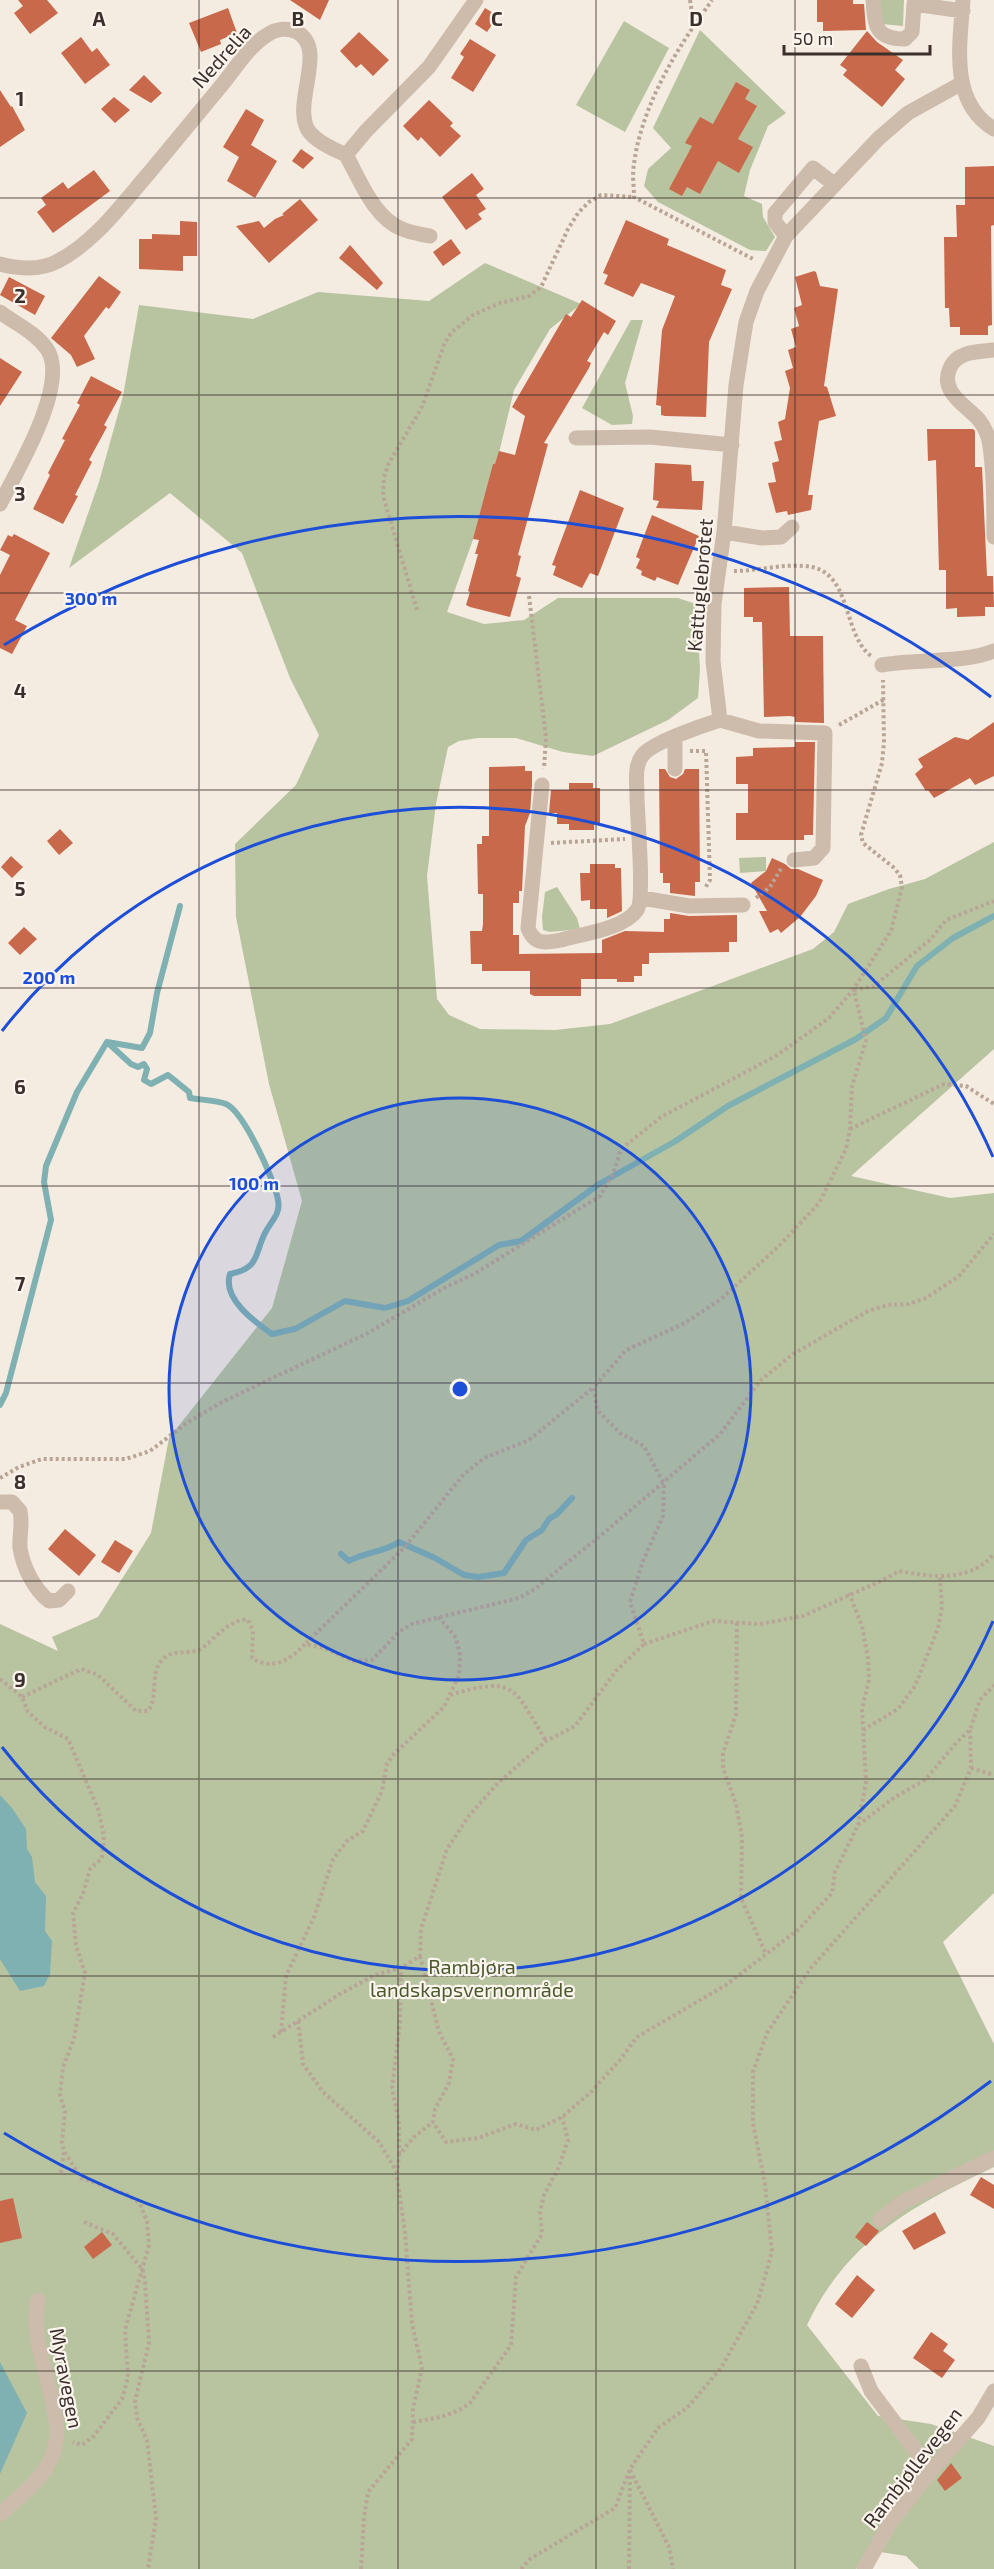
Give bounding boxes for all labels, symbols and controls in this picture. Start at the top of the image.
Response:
text: A [92,6,106,30]
text: B [292,6,304,30]
text: C [491,6,503,30]
text: D [689,6,703,30]
scale bar [784,18,930,56]
street label: Nedrelia [186,19,256,93]
text: 50 m [793,27,833,49]
text: 1 [16,86,24,110]
text: 2 [14,283,26,307]
text: 3 [14,481,26,505]
street label: Kattuglebrotet [681,517,717,653]
text: 300 m [65,587,117,609]
text: 4 [14,678,27,702]
text: 5 [14,876,26,900]
text: 200 m [23,966,75,988]
text: 6 [14,1074,26,1098]
text: 100 m [229,1172,279,1194]
text: 7 [15,1271,26,1295]
centre of rings [450,1379,470,1399]
text: 8 [14,1469,26,1493]
text: 9 [14,1667,26,1691]
park label: Rambjøra landskapsvernområde [370,1954,574,2001]
street label: Myravegen [46,2326,88,2430]
street label: Rambjøllevegen [858,2402,966,2532]

